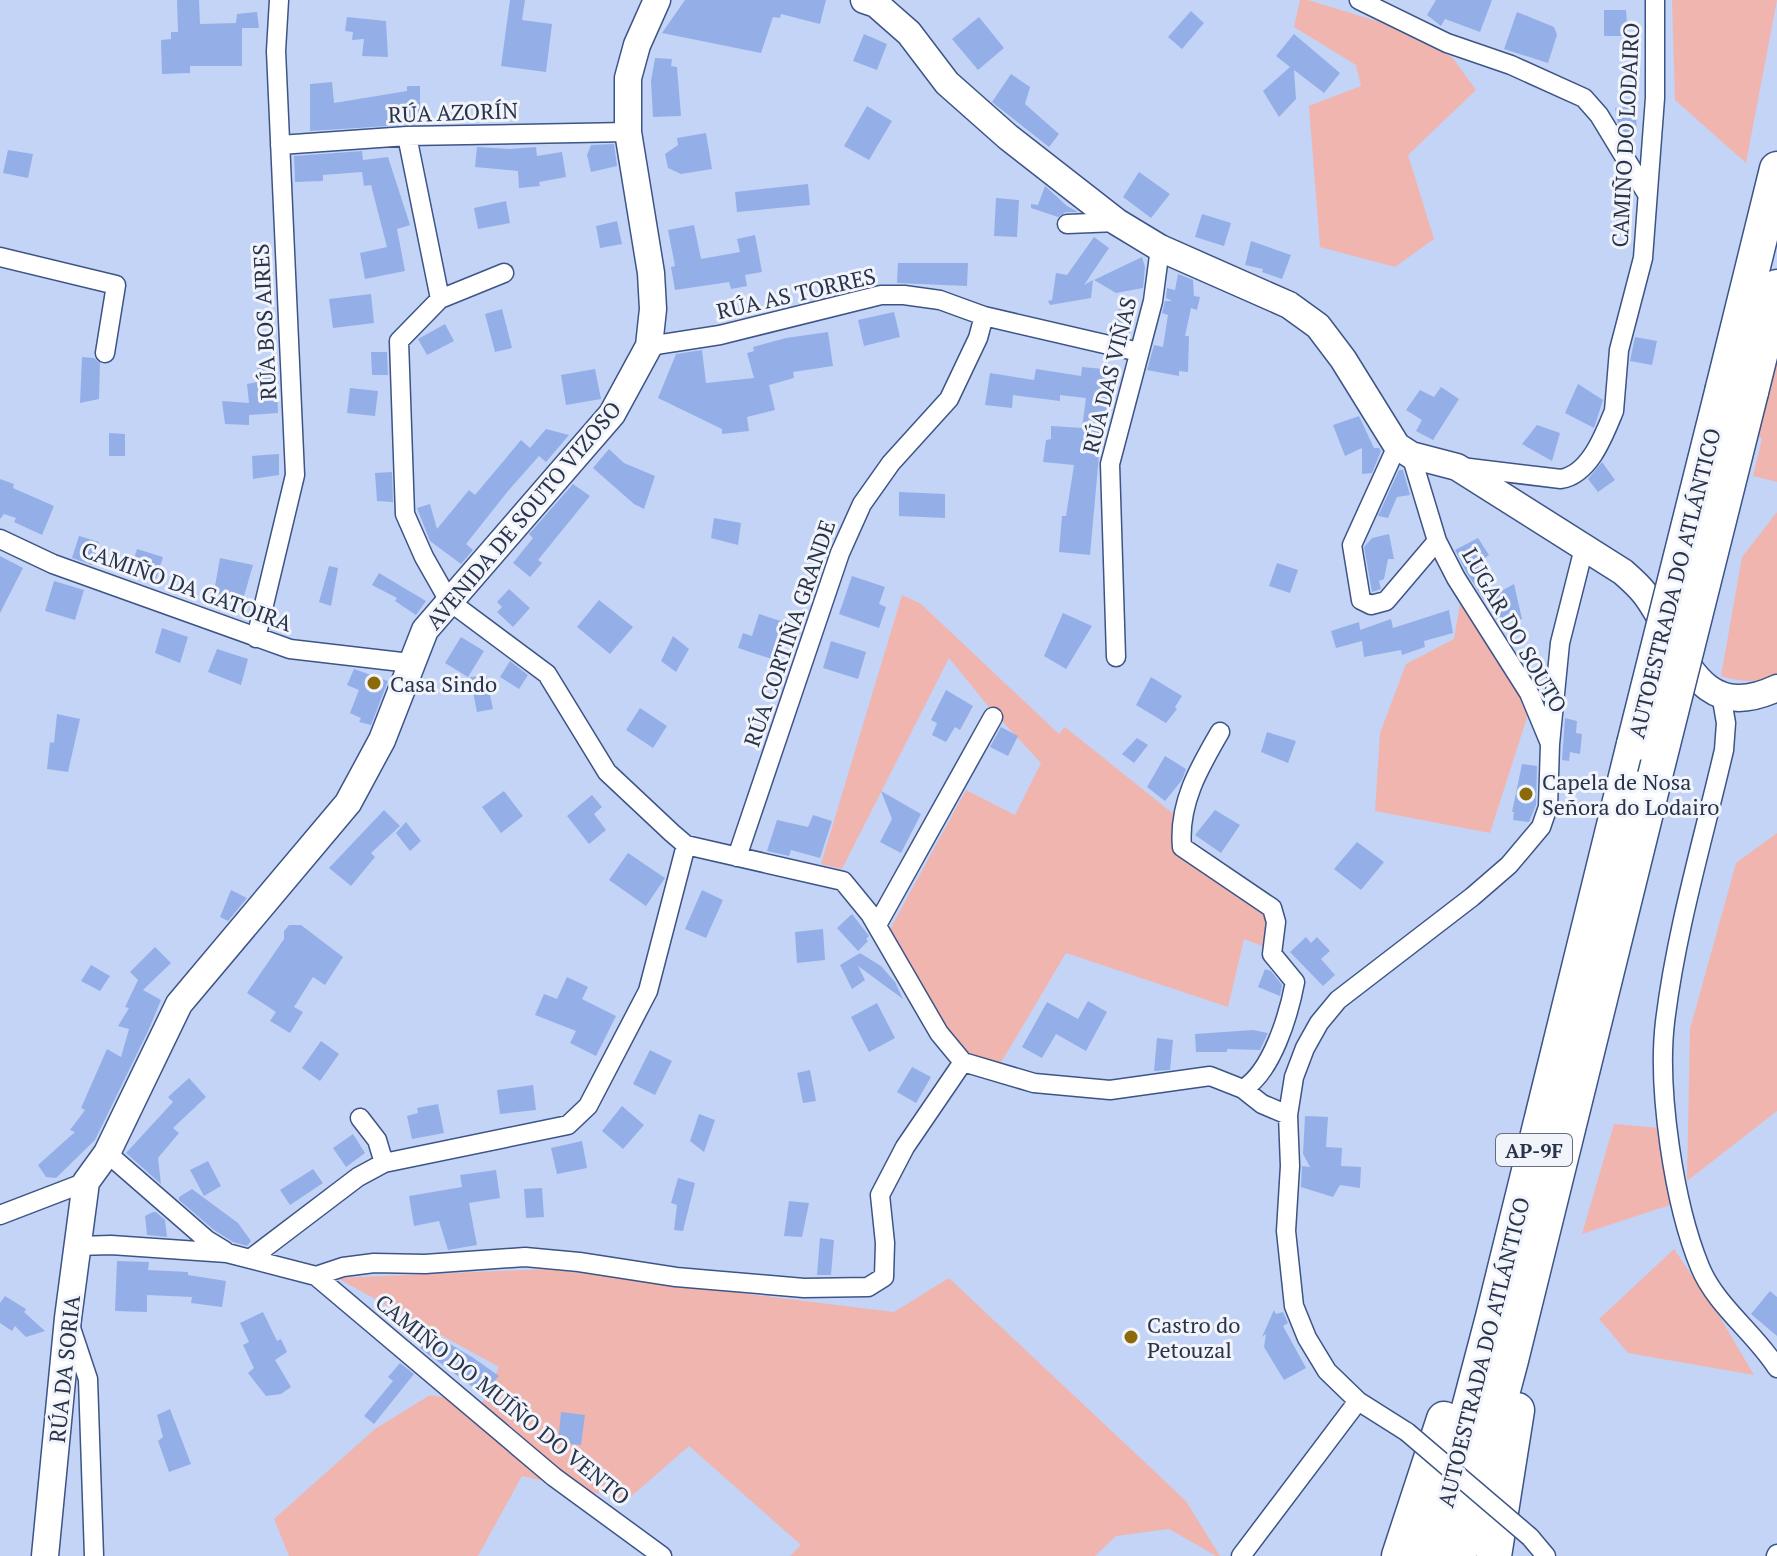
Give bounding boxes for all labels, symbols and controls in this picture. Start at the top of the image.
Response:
street label: CAMIÑO DO LODAIRO [1605,22,1645,248]
street label: RÚA AZORÍN [388,95,518,129]
street label: RÚA BOS AIRES [245,243,283,401]
street label: RÚA AS TORRES [714,261,878,325]
street label: RÚA DAS VIÑAS [1076,294,1142,456]
street label: AVENIDA DE SOUTO VIZOSO [419,395,627,635]
street label: AUTOESTRADA DO ATLÁNTICO [1621,425,1727,741]
street label: RÚA CORTIÑA GRANDE [737,516,841,750]
street label: CAMIÑO DA GATOIRA [78,534,297,638]
street label: LUGAR DO SOUTO [1456,542,1574,718]
place label: Casa Sindo [390,669,497,698]
marker: Casa Sindo [365,674,383,692]
place label: Capela de Nosa Señora do Lodairo [1542,767,1720,821]
marker: Capela de Nosa Señora do Lodairo [1517,785,1535,803]
road number: AP-9F [1496,1134,1572,1166]
street label: AUTOESTRADA DO ATLÁNTICO [1430,1194,1536,1510]
street label: CAMIÑO DO MUÍÑO DO VENTO [370,1287,636,1511]
street label: RÚA DA SORIA [42,1293,86,1444]
place label: Castro do Petouzal [1147,1310,1240,1364]
marker: Castro do Petouzal [1122,1328,1140,1346]

